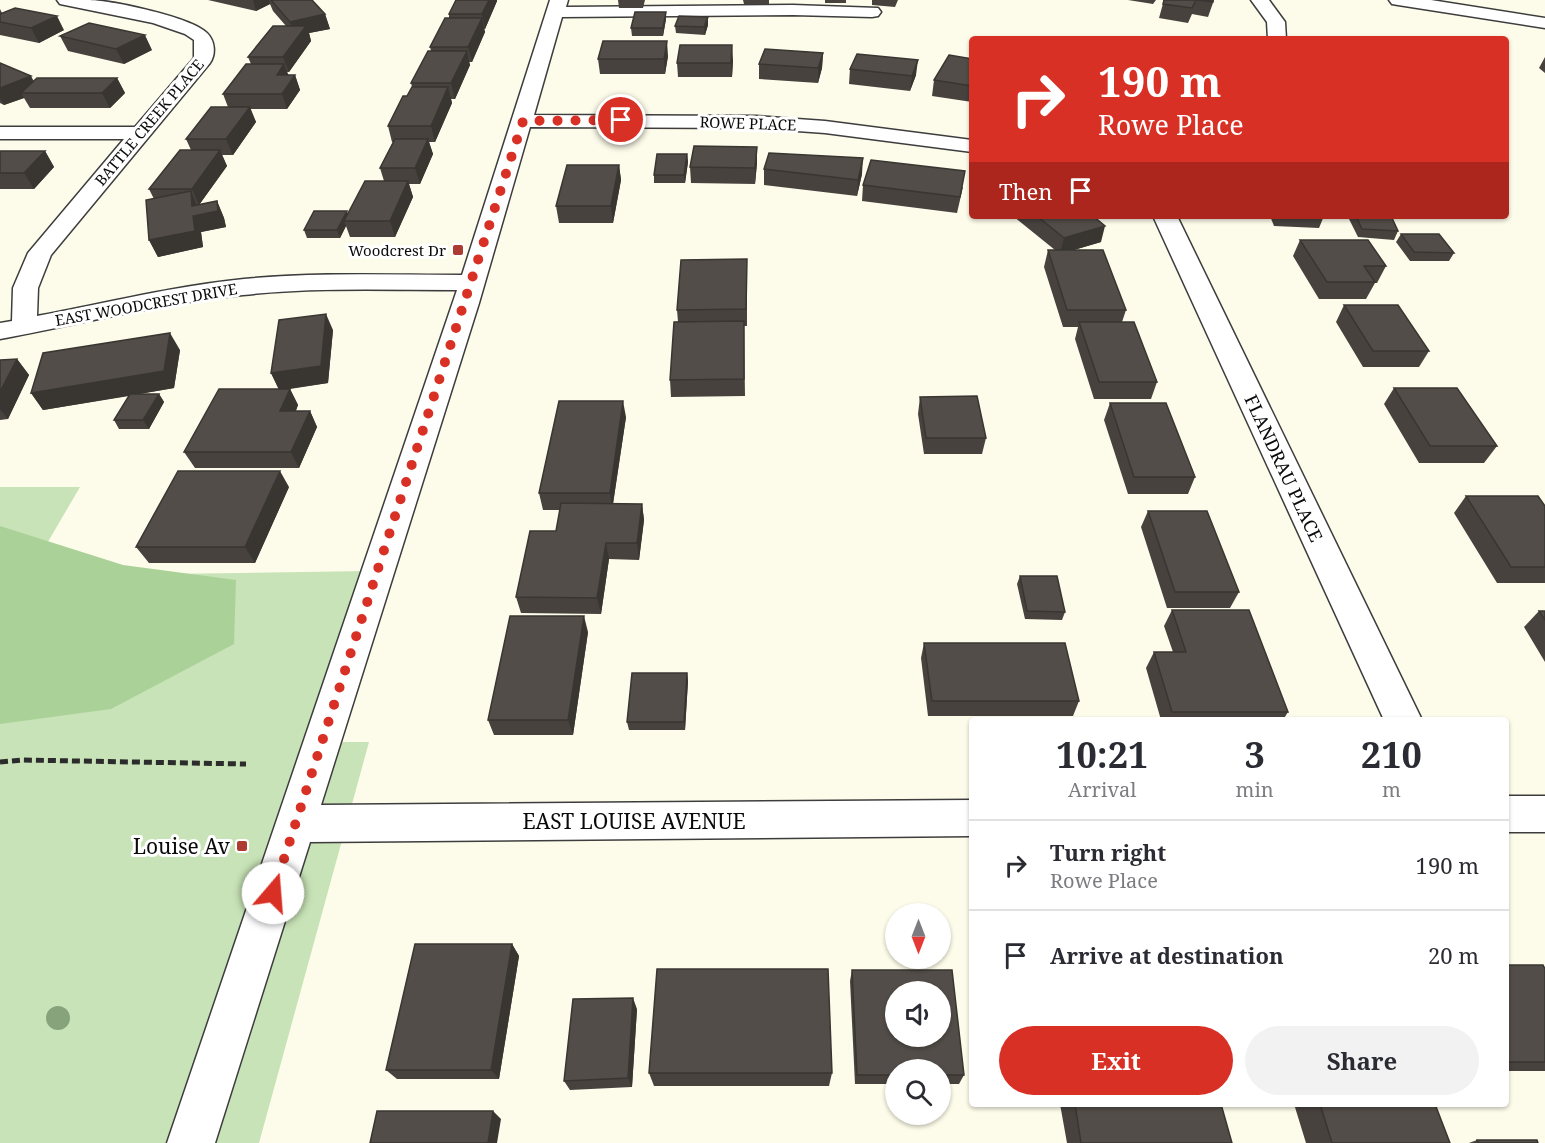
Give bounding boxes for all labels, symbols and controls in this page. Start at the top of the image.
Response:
text: 190 m [1098,52,1222,109]
street label: BATTLE CREEK PLACE [90,54,208,190]
icon: right [999,60,1077,138]
pin [595,94,646,145]
icon: arrive [604,103,637,136]
text: Rowe Place [1098,106,1244,143]
street label: ROWE PLACE [699,111,797,135]
icon: arrive [1064,174,1097,207]
text: Then [999,176,1052,206]
place label: Woodcrest Dr [348,240,446,260]
marker: Woodcrest Dr [451,243,465,257]
street label: EAST WOODCREST DRIVE [53,278,239,330]
street label: FLANDRAU PLACE [1239,391,1329,545]
text: 10:21 [1056,730,1148,779]
text: 3 [1244,730,1265,779]
text: 210 [1361,730,1422,779]
text: Arrival [1068,776,1136,803]
text: min [1236,776,1274,803]
text: m [1382,776,1401,803]
street label: EAST LOUISE AVENUE [522,807,746,835]
place label: Louise Av [133,832,231,860]
text: Turn right [1050,837,1166,867]
marker: Louise Av [235,839,249,853]
icon: right [999,849,1032,882]
text: 190 m [1416,850,1479,880]
position arrow [241,861,305,925]
text: Rowe Place [1050,867,1158,894]
north arrow [885,903,951,969]
map controls [885,903,951,1125]
icon: arrive [999,939,1032,972]
text: Arrive at destination [1050,940,1284,970]
text: 20 m [1428,940,1479,970]
button: sound [885,981,951,1047]
button: Exit [999,1026,1233,1095]
button: Share [1245,1026,1479,1095]
button: search [885,1059,951,1125]

